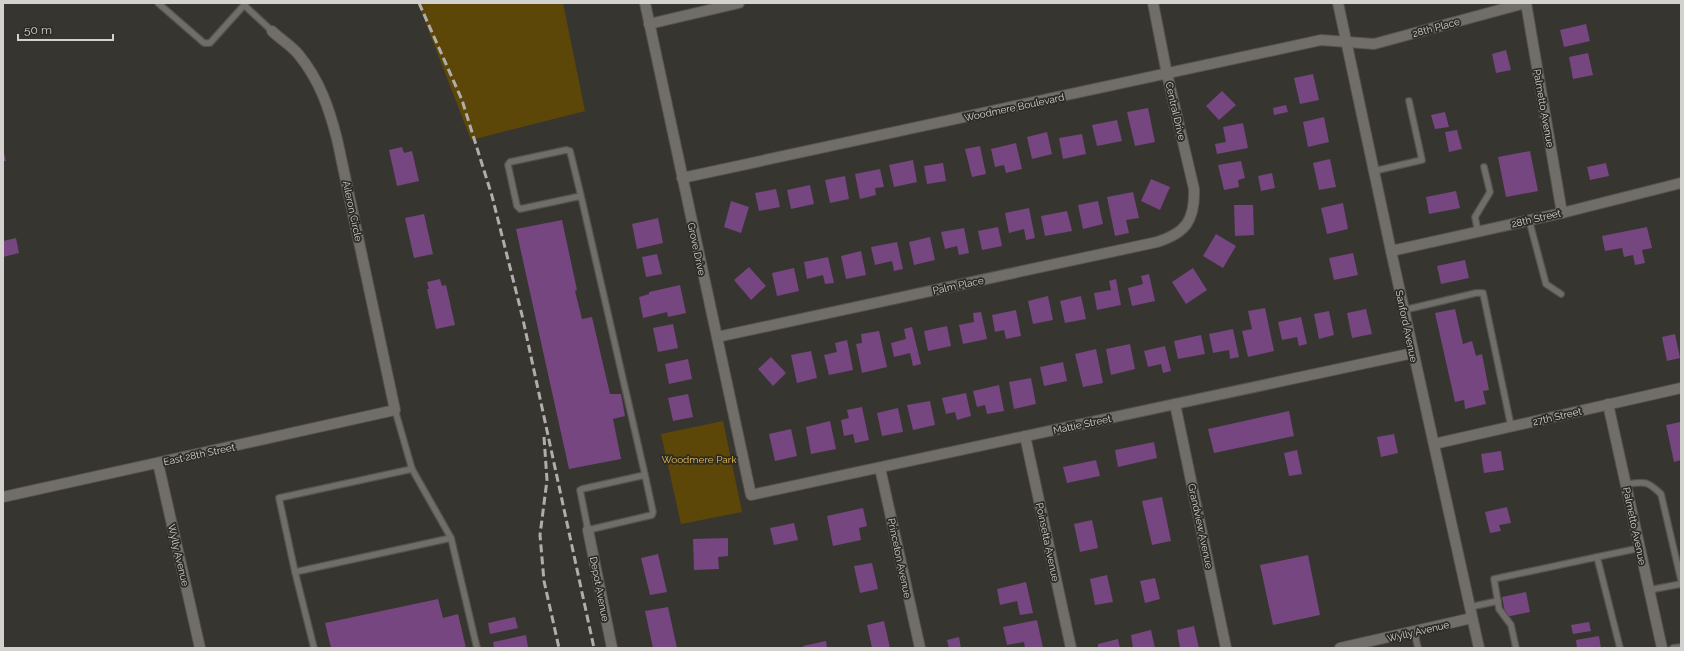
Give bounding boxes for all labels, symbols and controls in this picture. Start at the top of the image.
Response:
scale bar [18,16,113,42]
street label: 28th Place [1411,16,1461,39]
text: 50 m [24,23,52,37]
street label: Palmetto Avenue [1531,68,1556,148]
street label: Central Drive [1163,81,1188,142]
street label: Woodmere Boulevard [963,92,1065,123]
street label: Aileron Circle [341,180,364,243]
street label: 28th Street [1510,207,1563,230]
street label: Grove Drive [686,222,707,277]
street label: Palm Place [932,275,985,296]
street label: Sanford Avenue [1394,289,1420,363]
street label: 27th Street [1532,405,1583,427]
street label: Mattie Street [1052,413,1113,436]
street label: East 28th Street [162,441,236,467]
park label: Woodmere Park [661,454,737,465]
street label: Grandview Avenue [1186,483,1215,570]
street label: Palmetto Avenue [1621,486,1648,566]
street label: Poinsetta Avenue [1034,502,1061,583]
street label: Princeton Avenue [886,517,913,599]
street label: Wylly Avenue [166,523,191,587]
street label: Depot Avenue [588,556,611,623]
street label: Wylly Avenue [1386,619,1450,644]

